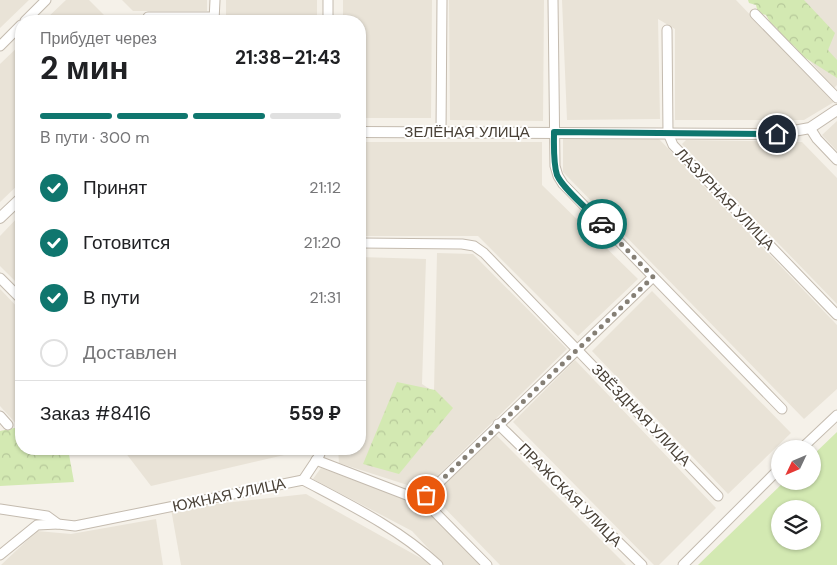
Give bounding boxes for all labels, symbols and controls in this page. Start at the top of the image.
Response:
text: Прибудет через [40,28,157,49]
text: 21:38–21:43 [235,45,341,70]
text: 2 мин [40,47,129,89]
pin [756,113,798,155]
icon: home [763,120,791,148]
street label: ЗЕЛЁНАЯ УЛИЦА [404,122,530,142]
text: В пути · 300 m [40,127,149,148]
street label: ЛАЗУРНАЯ УЛИЦА [671,144,779,254]
icon: check [40,174,68,202]
text: Принят [83,175,147,200]
text: 21:12 [309,177,341,198]
courier [577,199,627,249]
icon: car [588,210,616,238]
icon: check [40,229,68,257]
text: Готовится [83,230,170,255]
text: 21:20 [304,232,341,253]
icon: check [40,284,68,312]
text: В пути [83,285,140,310]
text: 21:31 [309,287,341,308]
text: Доставлен [83,340,177,365]
street label: ЗВЁЗДНАЯ УЛИЦА [587,360,695,470]
text: Заказ #8416 [40,401,151,426]
text: 559 ₽ [289,401,341,426]
street label: ПРАЖСКАЯ УЛИЦА [514,439,626,551]
north arrow [771,440,821,490]
map controls [771,440,821,550]
street label: ЮЖНАЯ УЛИЦА [171,473,287,517]
pin [405,474,447,516]
icon: bag [412,481,440,509]
button: layers [771,500,821,550]

